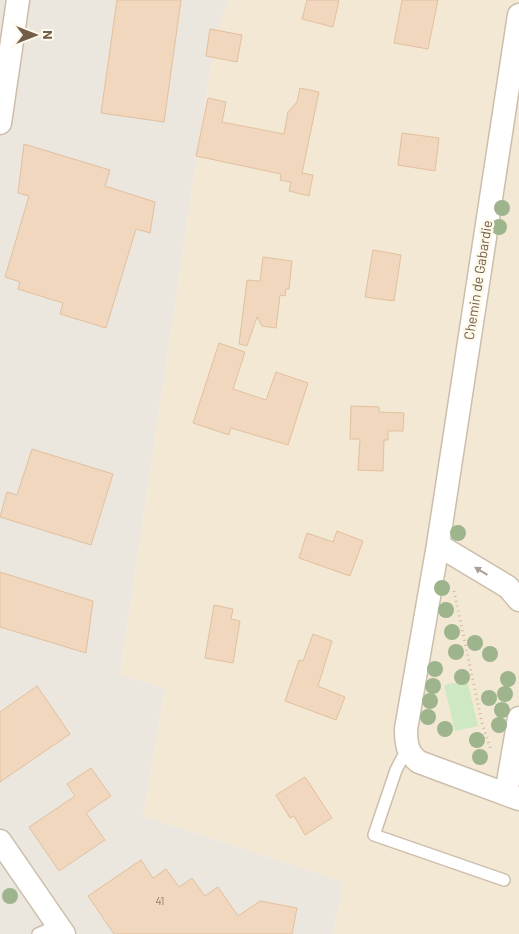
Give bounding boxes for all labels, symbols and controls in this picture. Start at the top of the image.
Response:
north arrow [10,10,60,60]
text: N [40,30,57,40]
street label: Chemin de Gabardie [460,219,495,341]
one-way arrow [474,566,487,575]
house number: 41 [156,894,164,907]

